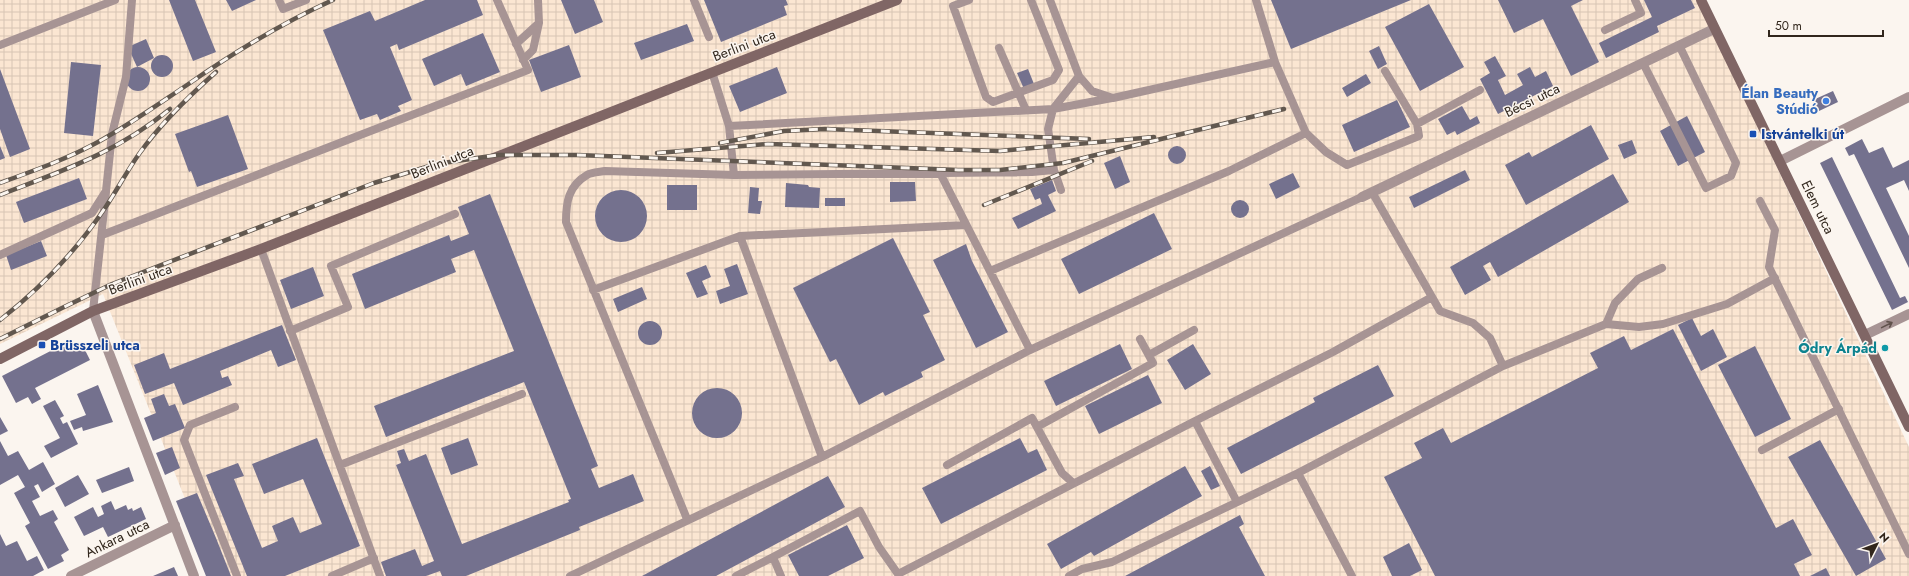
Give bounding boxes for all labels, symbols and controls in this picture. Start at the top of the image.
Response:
scale bar [1769,12,1883,38]
text: 50 m [1775,17,1802,35]
street label: Berlini utca [710,24,778,66]
street label: Bécsi utca [1501,78,1563,122]
place label: Élan Beauty Stúdió [1741,83,1819,119]
marker: Élan Beauty Stúdió [1821,96,1831,106]
place label: Istvántelki út [1761,124,1845,144]
marker: Istvántelki út [1748,129,1758,139]
street label: Berlini utca [408,140,476,184]
street label: Elem utca [1796,177,1840,237]
street label: Berlini utca [106,258,174,300]
one-way arrow [1881,321,1893,328]
place label: Brüsszeli utca [50,335,140,355]
place label: Ódry Árpád [1798,338,1877,358]
marker: Brüsszeli utca [37,340,47,350]
marker: Ódry Árpád [1880,343,1890,353]
street label: Ankara utca [81,514,153,562]
north arrow [1857,524,1897,564]
text: N [1876,529,1893,546]

